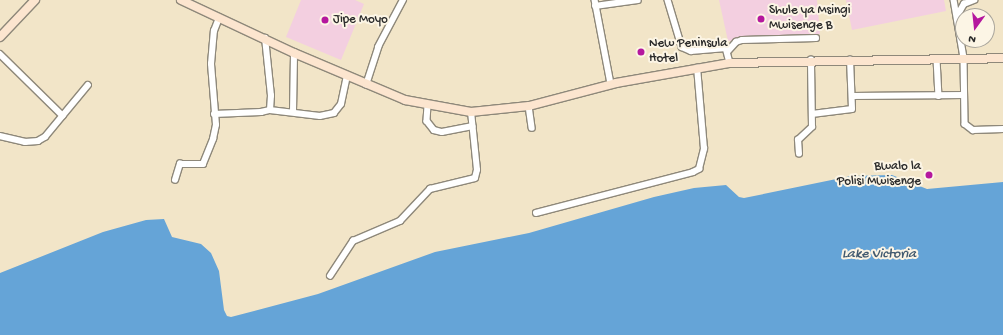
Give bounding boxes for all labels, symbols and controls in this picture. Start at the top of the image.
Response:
place label: Shule ya Msingi Mwisenge B [769,4,850,35]
north arrow [955,8,995,48]
place label: Jipe Moyo [333,12,388,28]
marker: Shule ya Msingi Mwisenge B [756,14,766,24]
marker: Jipe Moyo [320,15,330,25]
text: N [967,32,977,45]
place label: New Peninsula Hotel [649,37,727,68]
marker: New Peninsula Hotel [636,47,646,57]
place label: Bwalo la Polisi Mwisenge [837,160,921,191]
marker: Bwalo la Polisi Mwisenge [924,170,934,180]
water label: Lake Victoria [842,247,916,263]

